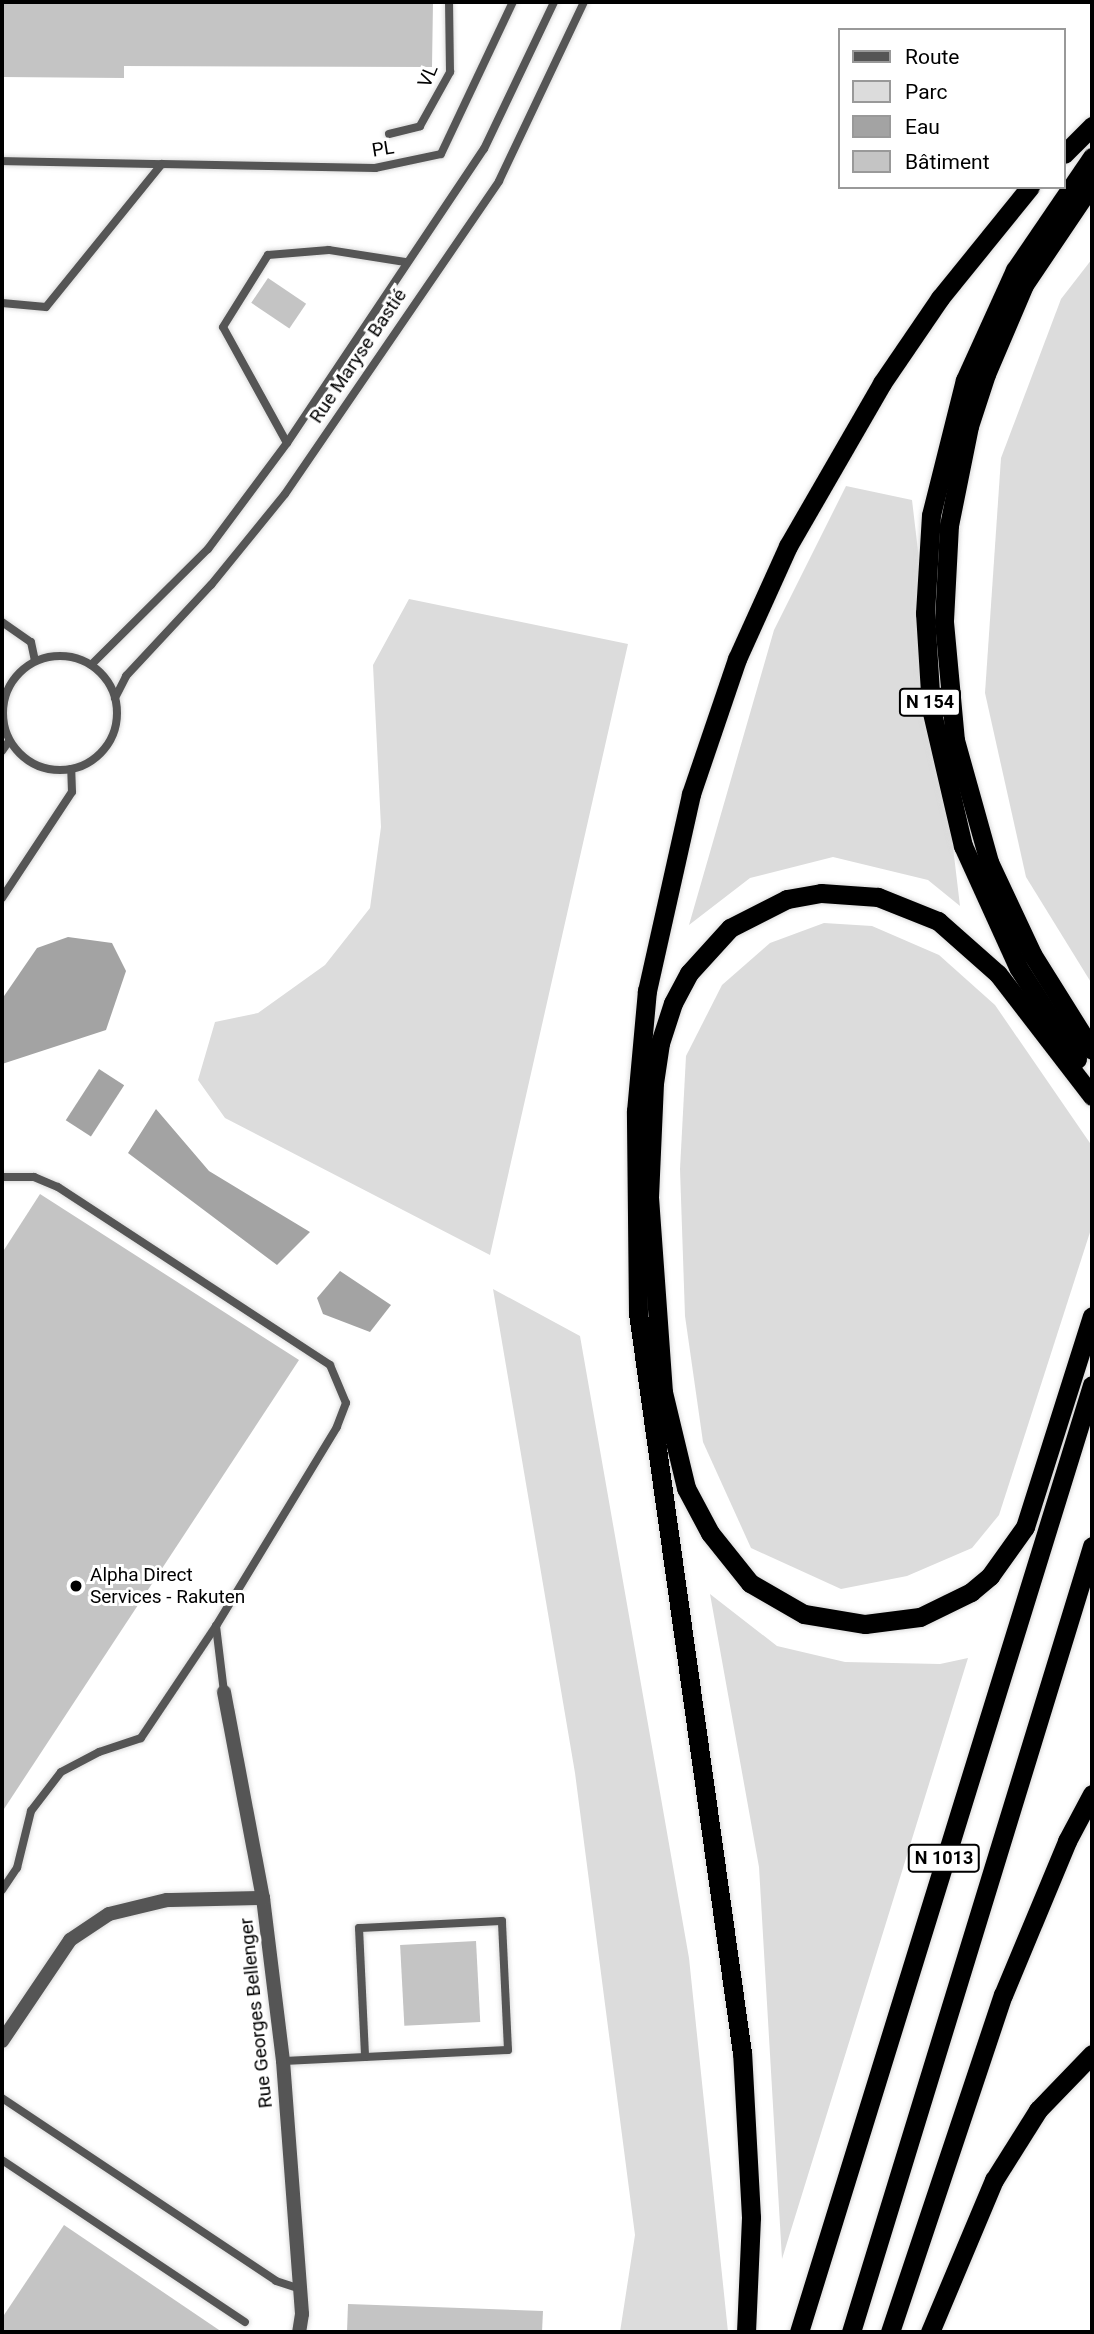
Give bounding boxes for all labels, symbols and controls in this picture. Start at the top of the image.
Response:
legend [838,28,1066,189]
text: Route [905,45,960,69]
street label: VL [413,61,443,91]
text: Parc [905,80,947,104]
text: Eau [905,115,940,139]
street label: PL [370,136,396,162]
text: Bâtiment [905,150,990,174]
street label: Rue Maryse Bastié [305,285,411,427]
road number: N 154 [898,688,962,716]
place label: Alpha Direct Services - Rakuten [90,1564,245,1608]
marker: Alpha Direct Services - Rakuten [68,1578,84,1594]
road number: N 1013 [907,1844,981,1872]
street label: Rue Georges Bellenger [235,1917,277,2109]

